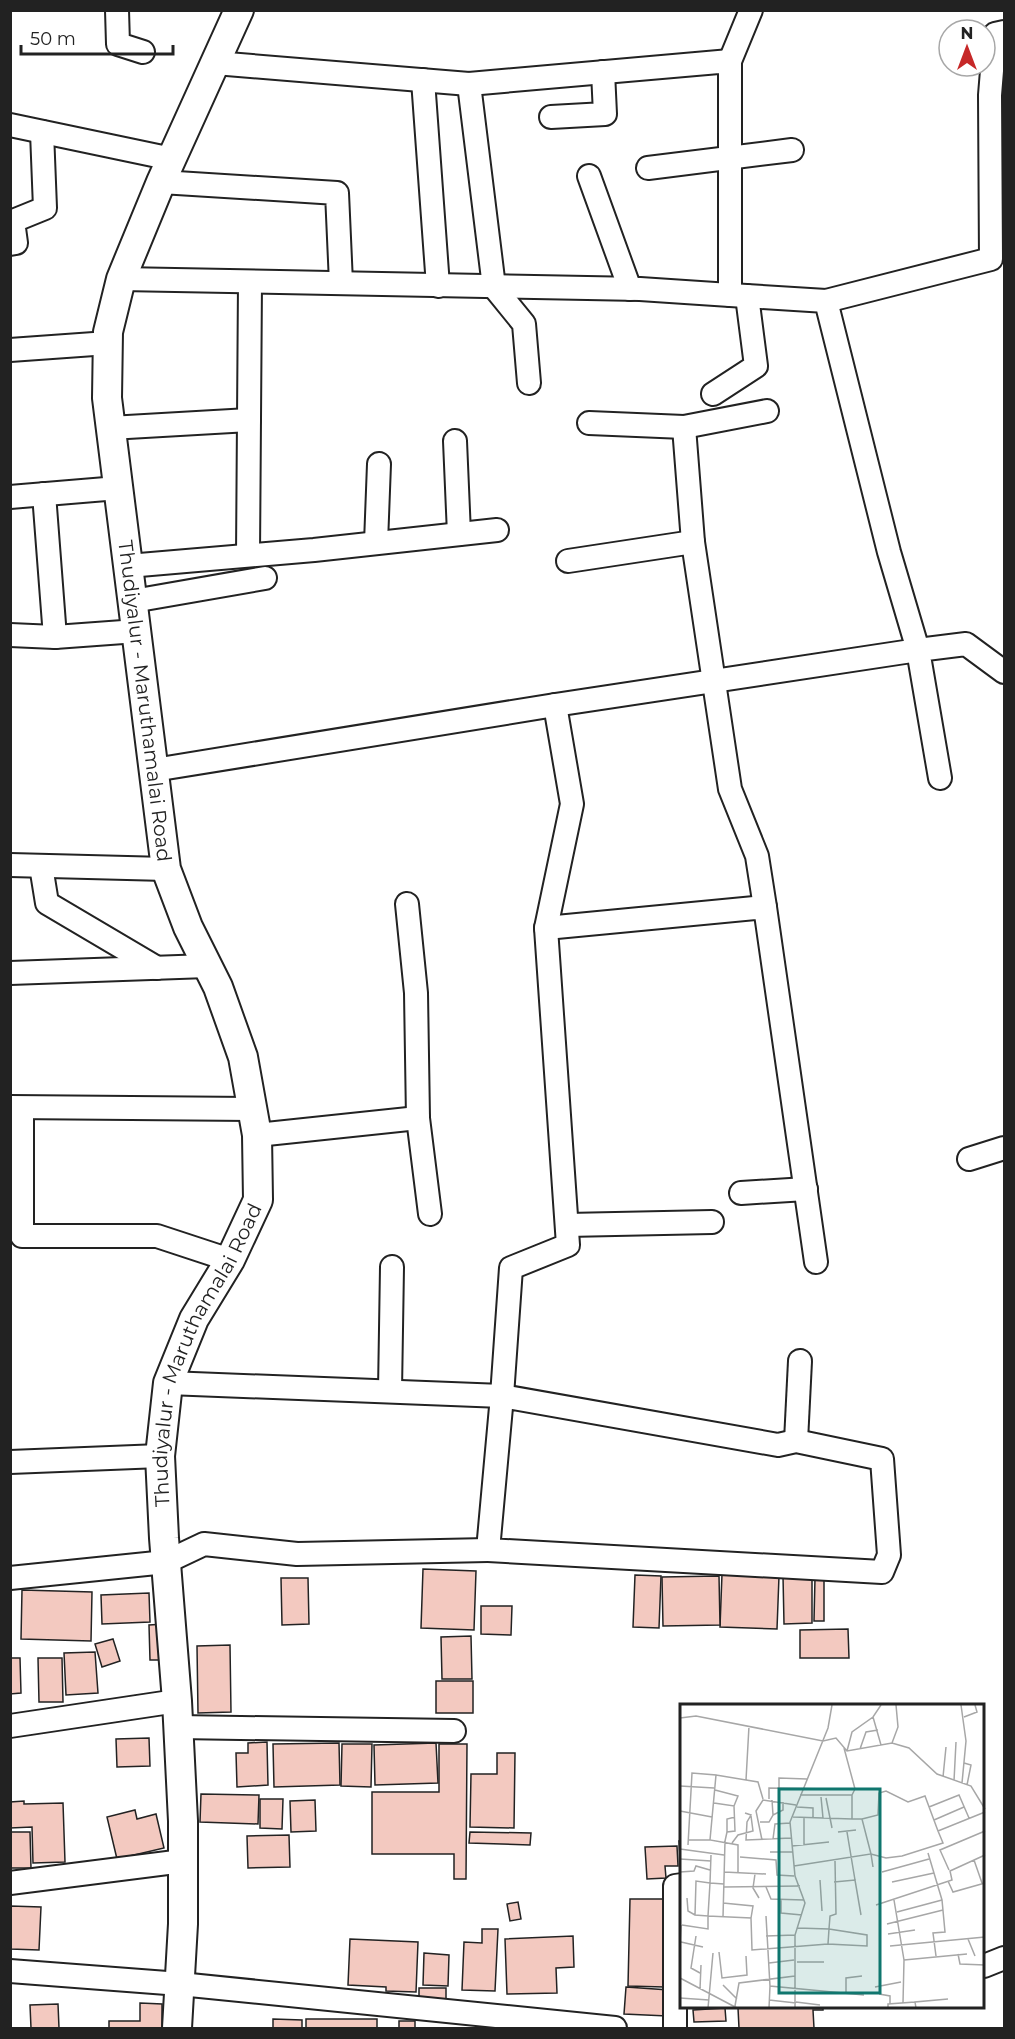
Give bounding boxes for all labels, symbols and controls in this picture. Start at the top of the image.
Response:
scale bar [21,18,172,56]
north arrow [937,18,997,78]
text: N [961,24,973,43]
text: 50 m [30,28,76,50]
street label: Thudiyalur - Maruthamalai Road [113,539,177,863]
street label: Thudiyalur - Maruthamalai Road [148,1199,267,1507]
inset map [680,1704,985,2009]

